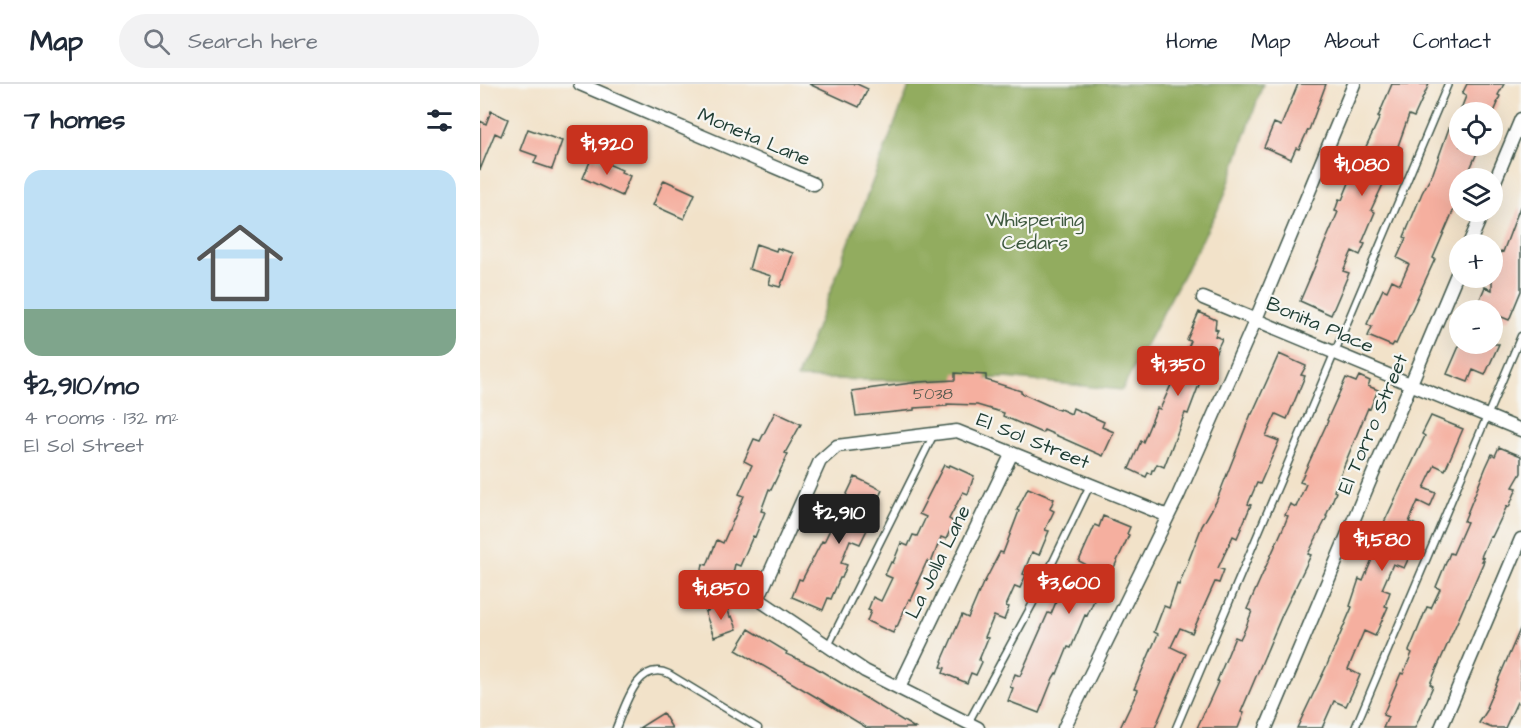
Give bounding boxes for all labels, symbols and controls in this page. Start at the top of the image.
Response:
search box [119,14,539,68]
text: Map [30,22,83,61]
icon: search [140,25,173,58]
text: Search here [188,26,318,57]
text: Home [1166,27,1218,56]
text: Map [1251,27,1291,56]
text: About [1324,27,1380,56]
text: Contact [1413,27,1491,56]
street label: Moneta Lane [693,101,815,173]
text: 7 homes [24,102,125,138]
map controls [1449,102,1503,354]
button: locate [1449,102,1503,156]
icon: filters [423,104,456,137]
pin: $1,920 [558,125,656,176]
text: $1,920 [581,130,633,158]
pin: $1,080 [1313,146,1411,197]
text: $1,080 [1334,151,1390,179]
button: layers [1449,168,1503,222]
park label: Whispering Cedars [986,206,1084,257]
icon: home [186,209,294,317]
button: + [1449,234,1503,288]
street label: Bonita Place [1262,290,1378,360]
button: − [1449,300,1503,354]
pin: $1,350 [1129,346,1227,397]
street label: El Torro Street [1331,350,1415,498]
text: $1,350 [1151,351,1205,379]
text: $2,910/mo [24,368,139,404]
house number: 5038 [913,383,953,405]
text: 4 rooms · 132 m² [24,404,179,432]
street label: El Sol Street [972,406,1094,476]
text: El Sol Street [24,432,144,460]
pin: $2,910 [790,494,888,545]
text: $2,910 [813,499,865,527]
street label: La Jolla Lane [898,500,978,623]
pin: $1,580 [1333,521,1431,572]
text: $1,580 [1354,526,1411,554]
pin: $3,600 [1020,564,1118,615]
text: $3,600 [1038,569,1100,597]
pin: $1,850 [672,570,770,621]
text: $1,850 [693,575,750,603]

